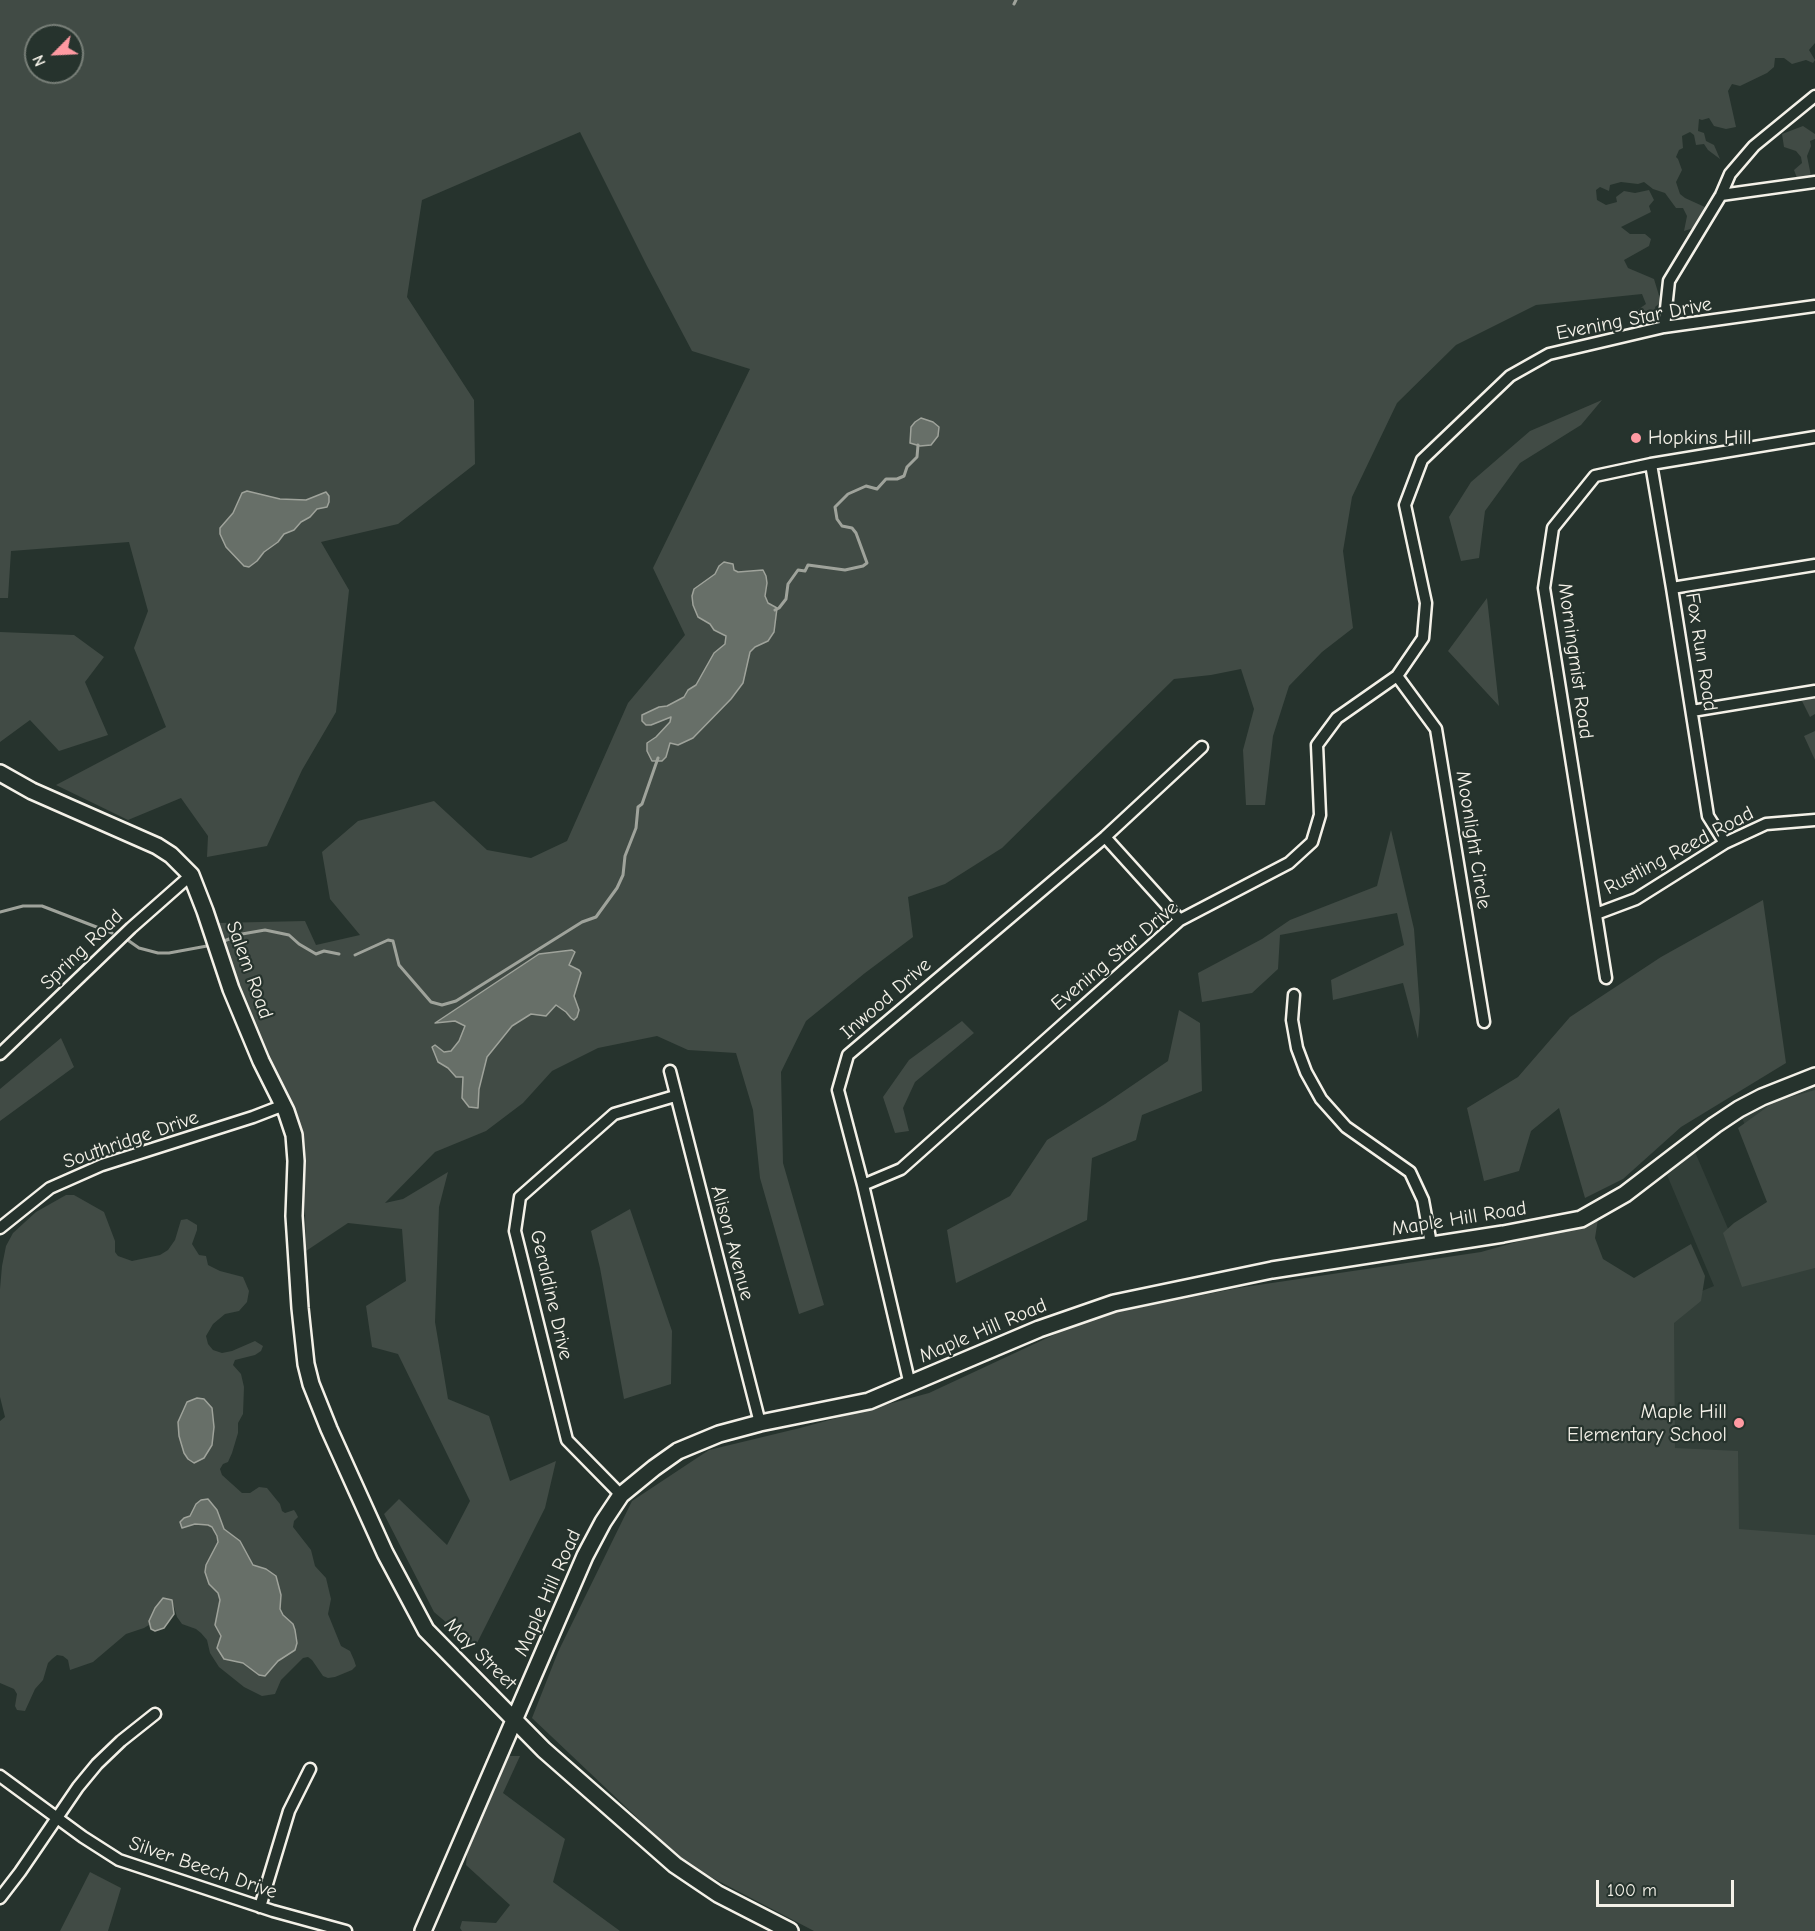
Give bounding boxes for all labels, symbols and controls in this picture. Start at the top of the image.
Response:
north arrow [24,24,84,84]
text: N [29,52,50,69]
street label: Evening Star Drive [1554,292,1714,346]
place label: Hopkins Hill [1648,426,1752,450]
marker: Hopkins Hill [1629,431,1643,445]
street label: Morningmist Road [1552,581,1598,741]
street label: Fox Run Road [1680,591,1722,713]
street label: Moonlight Circle [1450,769,1496,911]
street label: Rustling Reed Road [1600,802,1758,900]
street label: Evening Star Drive [1047,896,1183,1016]
street label: Spring Road [36,905,128,995]
street label: Salem Road [220,918,278,1022]
street label: Inwood Drive [836,953,936,1045]
street label: Southridge Drive [60,1106,202,1174]
street label: Alison Avenue [705,1183,759,1303]
street label: Maple Hill Road [1390,1196,1528,1242]
street label: Geraldine Drive [524,1228,578,1362]
street label: Maple Hill Road [916,1293,1050,1369]
place label: Maple Hill Elementary School [1567,1400,1727,1447]
marker: Maple Hill Elementary School [1732,1416,1746,1430]
street label: Maple Hill Road [509,1526,587,1660]
street label: May Street [439,1613,521,1695]
street label: Silver Beech Drive [126,1831,280,1905]
scale bar [1599,1868,1737,1906]
text: 100 m [1607,1880,1657,1901]

